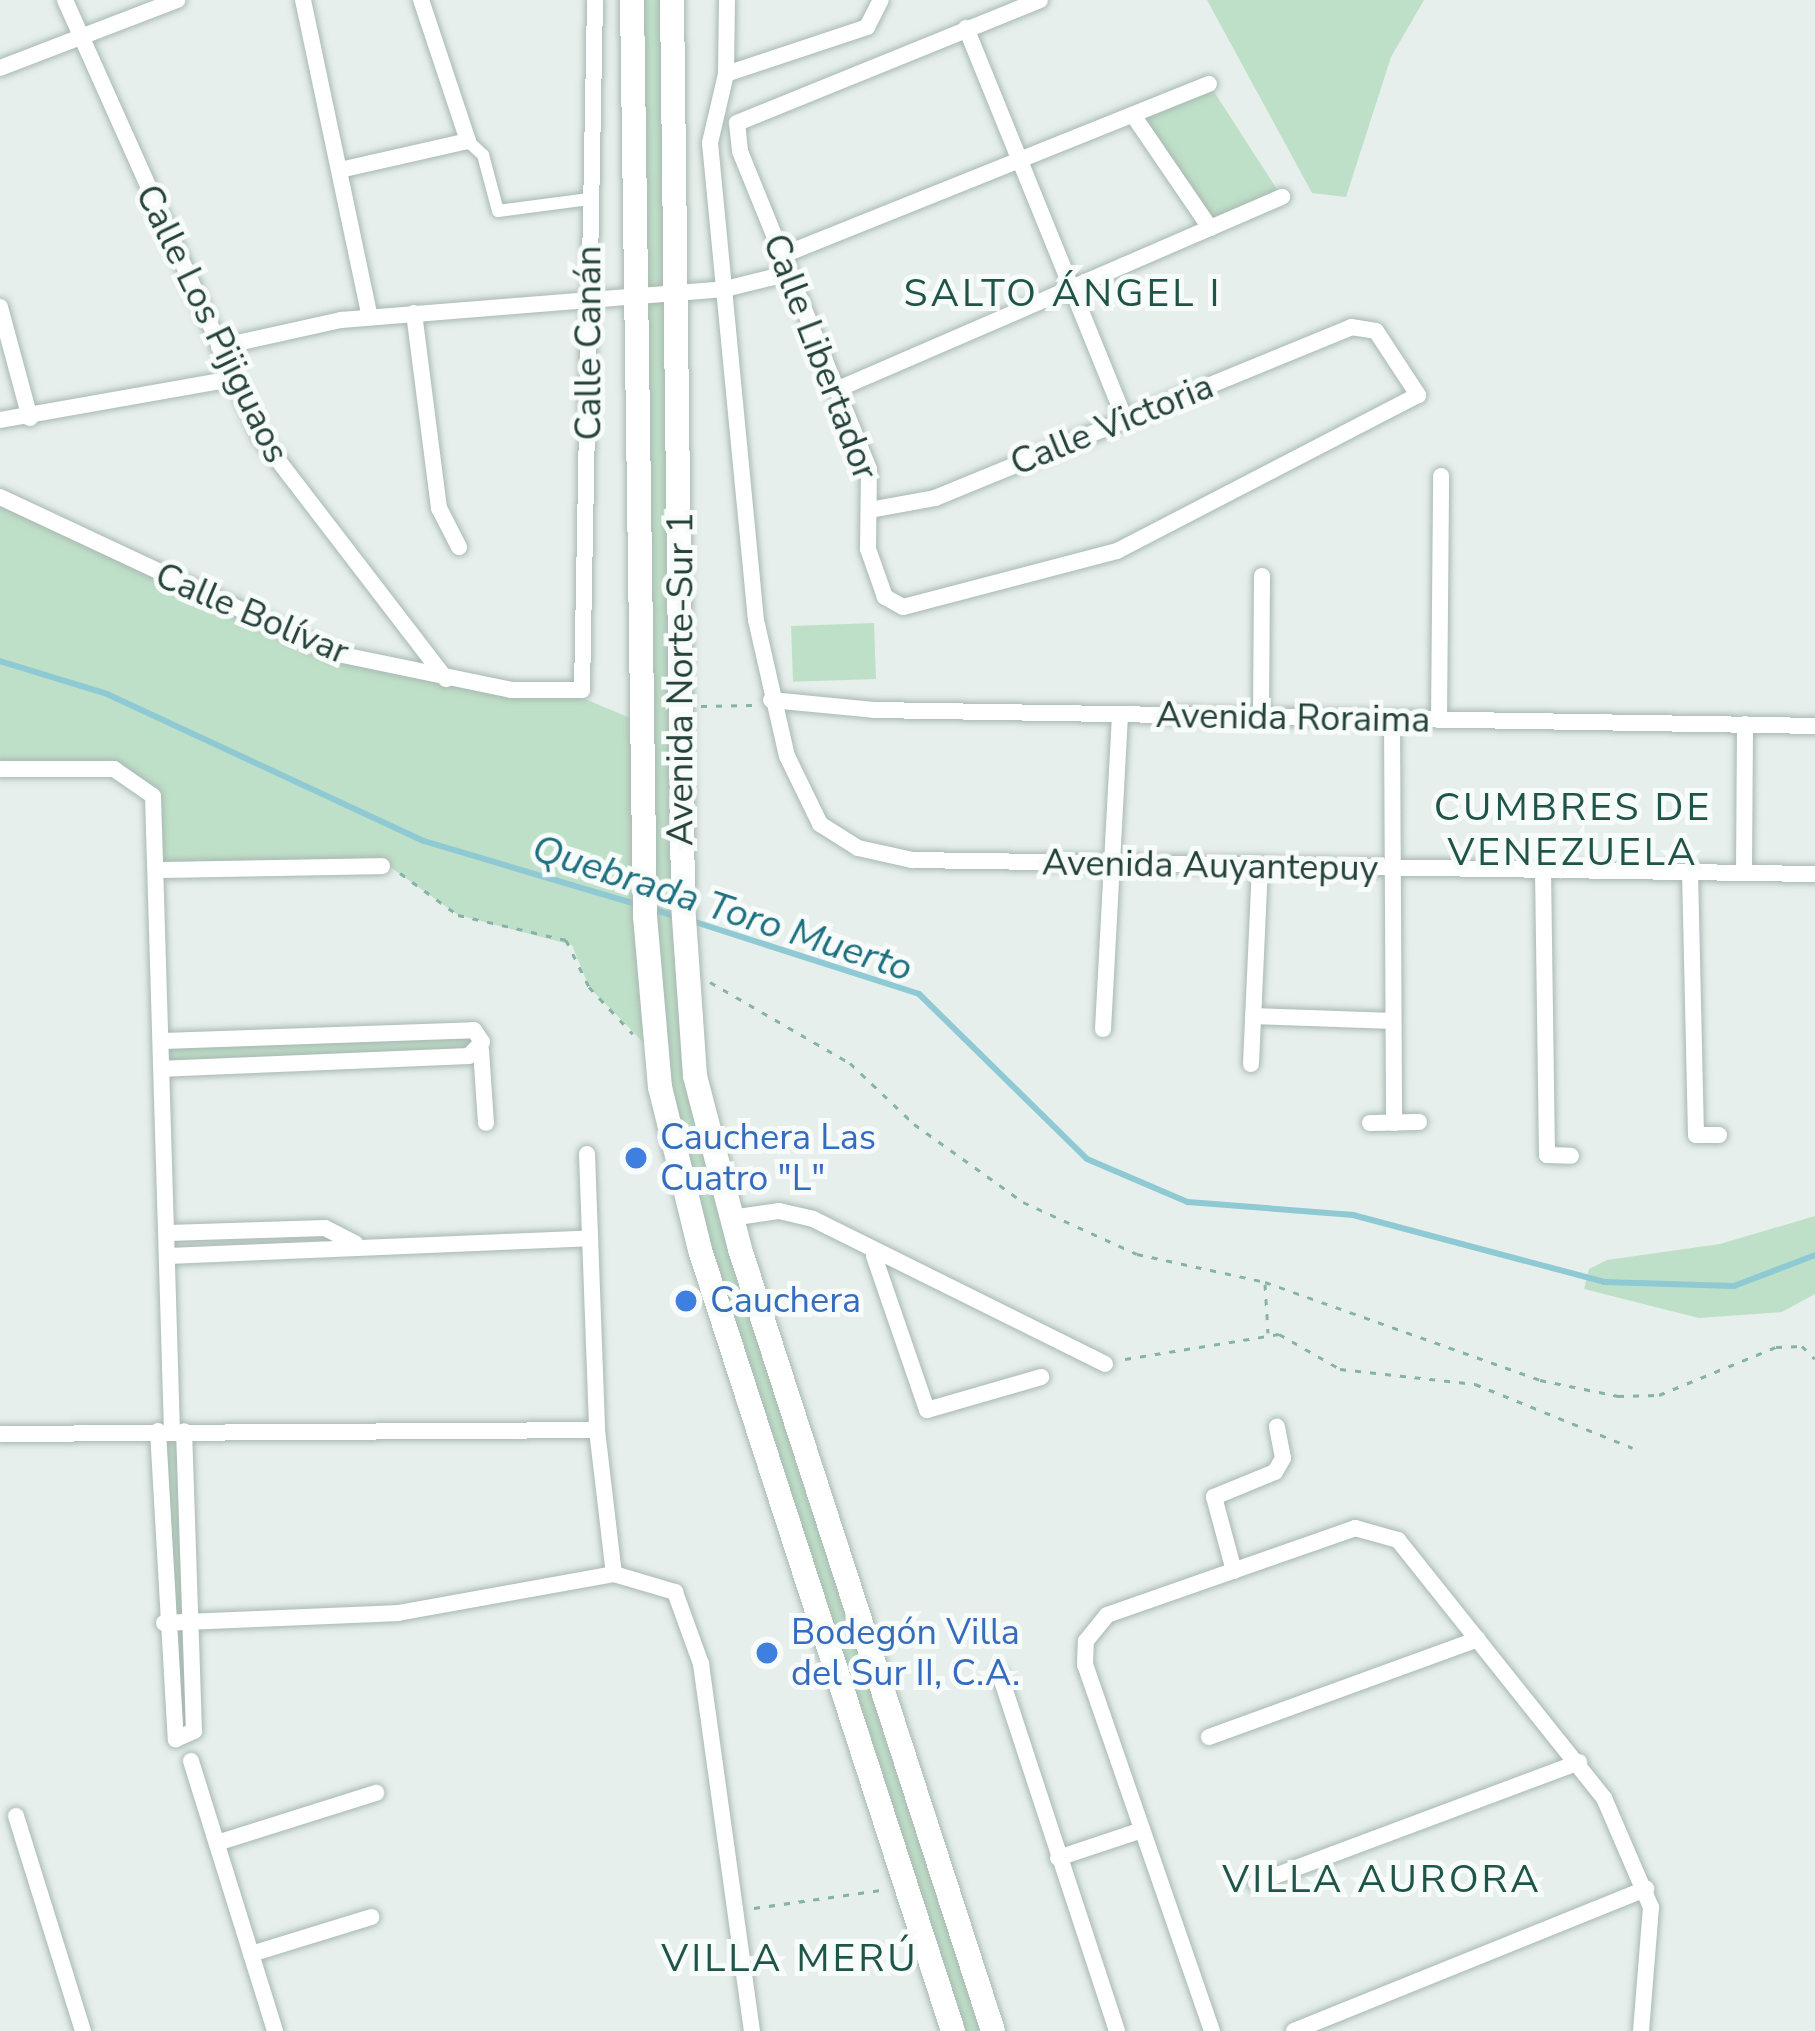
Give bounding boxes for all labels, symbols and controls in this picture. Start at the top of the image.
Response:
street label: Calle Los Pijiguaos [126,178,298,470]
street label: Calle Libertador [753,228,887,486]
street label: Calle Canán [567,246,611,440]
district label: SALTO ÁNGEL I [904,271,1222,317]
street label: Calle Victoria [1004,365,1220,485]
street label: Avenida Norte-Sur 1 [659,512,703,846]
street label: Calle Bolívar [149,554,355,674]
street label: Avenida Roraima [1155,694,1431,742]
district label: CUMBRES DE VENEZUELA [1434,786,1712,877]
water label: Quebrada Toro Muerto [526,825,918,993]
street label: Avenida Auyantepuy [1042,841,1378,891]
place label: Cauchera Las Cuatro "L" [660,1115,876,1200]
marker: Cauchera Las Cuatro "L" [623,1145,649,1171]
place label: Cauchera [710,1279,861,1323]
marker: Cauchera [673,1288,699,1314]
place label: Bodegón Villa del Sur II, C.A. [791,1610,1020,1695]
marker: Bodegón Villa del Sur II, C.A. [754,1640,780,1666]
district label: VILLA AURORA [1222,1857,1542,1903]
district label: VILLA MERÚ [661,1936,919,1982]

